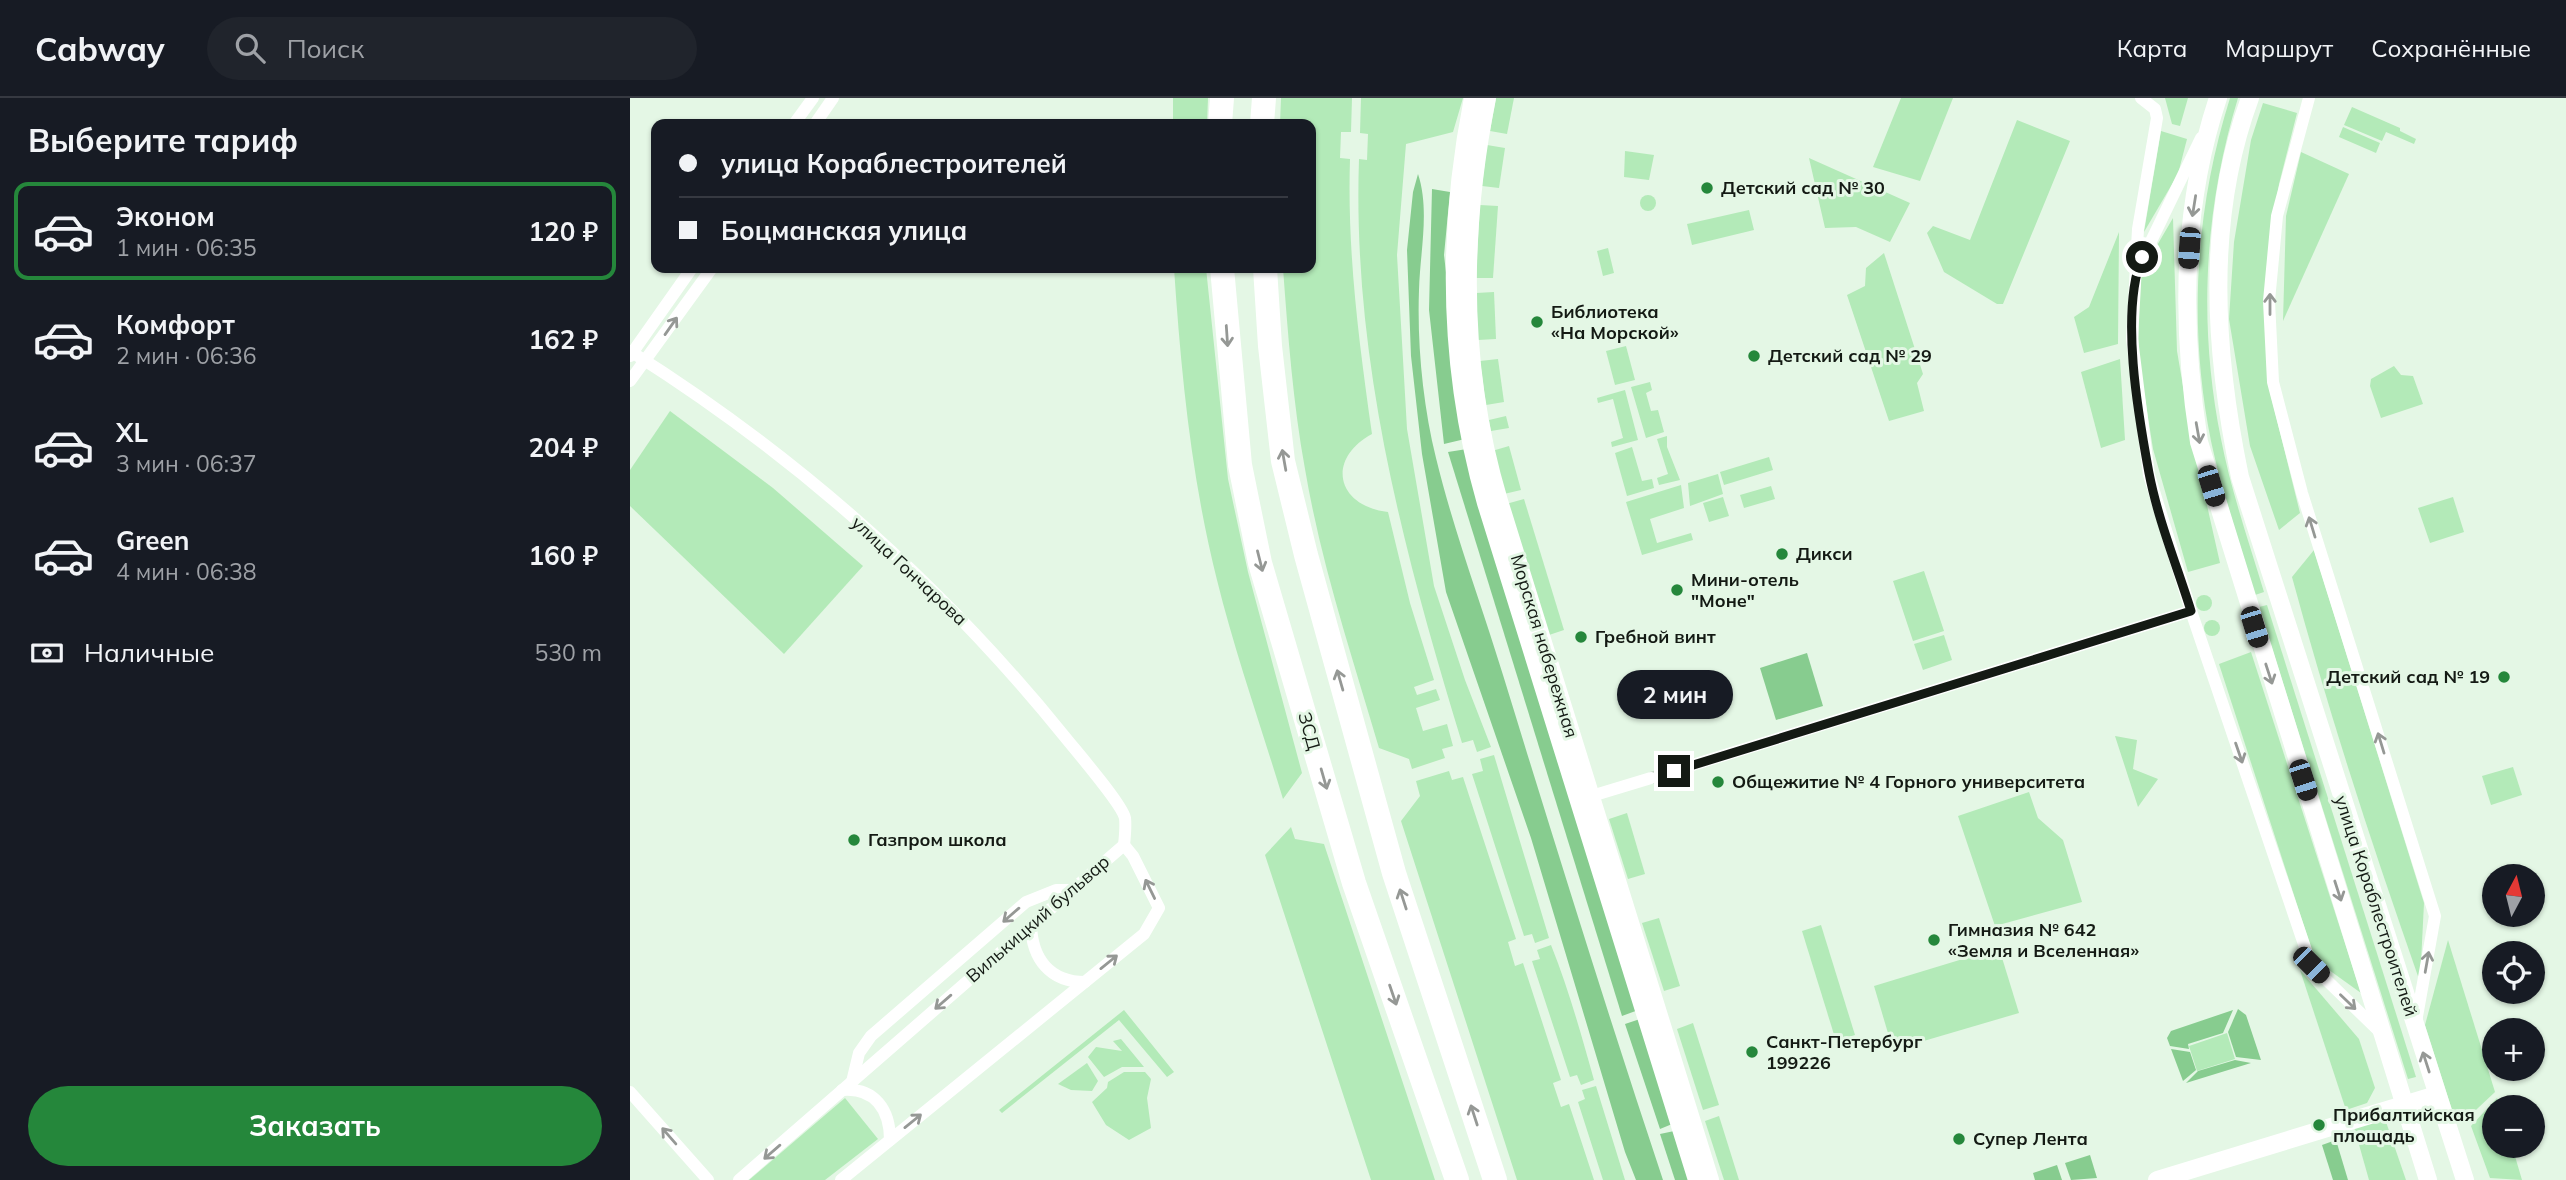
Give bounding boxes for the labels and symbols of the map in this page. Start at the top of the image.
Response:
place label: Детский сад № 30 [1721,176,1885,199]
marker: Детский сад № 30 [1699,180,1715,196]
one-way arrow [2188,194,2201,217]
car [2178,226,2201,270]
route start [2126,241,2158,273]
one-way arrow [2263,293,2277,316]
place label: Библиотека «На Морской» [1551,300,1679,344]
marker: Библиотека «На Морской» [1529,314,1545,330]
one-way arrow [664,317,678,336]
one-way arrow [1221,324,1234,347]
place label: Детский сад № 29 [1768,344,1932,367]
marker: Детский сад № 29 [1746,348,1762,364]
one-way arrow [2192,421,2205,444]
one-way arrow [1277,449,1290,472]
car [2195,463,2228,509]
street label: улица Гончарова [847,511,972,630]
one-way arrow [2304,516,2317,538]
place label: Дикси [1796,542,1853,565]
marker: Дикси [1774,546,1790,562]
one-way arrow [1254,549,1267,571]
street label: Морская набережная [1506,551,1583,740]
place label: Мини-отель "Моне" [1691,568,1799,612]
marker: Мини-отель "Моне" [1669,582,1685,598]
car [2238,604,2271,650]
place label: Гребной винт [1595,625,1716,648]
marker: Гребной винт [1573,629,1589,645]
one-way arrow [2264,663,2277,685]
place label: Детский сад № 19 [2326,665,2490,688]
one-way arrow [1333,669,1346,691]
marker: Детский сад № 19 [2496,669,2512,685]
callout: 2 мин [1616,670,1732,718]
street label: ЗСД [1293,709,1326,753]
one-way arrow [2373,733,2386,755]
one-way arrow [2234,741,2246,763]
route end [1658,755,1690,787]
car [2287,757,2320,803]
one-way arrow [1318,768,1331,790]
place label: Общежитие № 4 Горного университета [1732,770,2085,793]
marker: Общежитие № 4 Горного университета [1710,774,1726,790]
street label: улица Кораблестроителей [2330,792,2423,1019]
place label: Газпром школа [868,828,1007,851]
marker: Газпром школа [846,832,862,848]
street label: Вилькицкий бульвар [961,850,1114,987]
north arrow [2482,864,2544,928]
one-way arrow [1143,879,1156,900]
one-way arrow [2332,880,2345,902]
one-way arrow [1395,888,1408,910]
one-way arrow [1002,907,1020,923]
place label: Гимназия № 642 «Земля и Вселенная» [1948,918,2139,962]
marker: Гимназия № 642 «Земля и Вселенная» [1926,932,1942,948]
car [2289,943,2334,987]
one-way arrow [2421,951,2434,974]
one-way arrow [1099,955,1117,970]
one-way arrow [1388,984,1400,1006]
one-way arrow [2340,993,2357,1010]
one-way arrow [934,994,952,1010]
place label: Санкт-Петербург 199226 [1766,1030,1923,1074]
marker: Санкт-Петербург 199226 [1744,1044,1760,1060]
one-way arrow [2418,1051,2431,1073]
place label: Прибалтийская площадь [2333,1103,2475,1147]
one-way arrow [1467,1105,1479,1127]
one-way arrow [904,1114,922,1129]
marker: Прибалтийская площадь [2311,1117,2327,1133]
one-way arrow [661,1127,677,1145]
place label: Супер Лента [1973,1127,2088,1150]
marker: Супер Лента [1951,1131,1967,1147]
one-way arrow [763,1144,781,1160]

